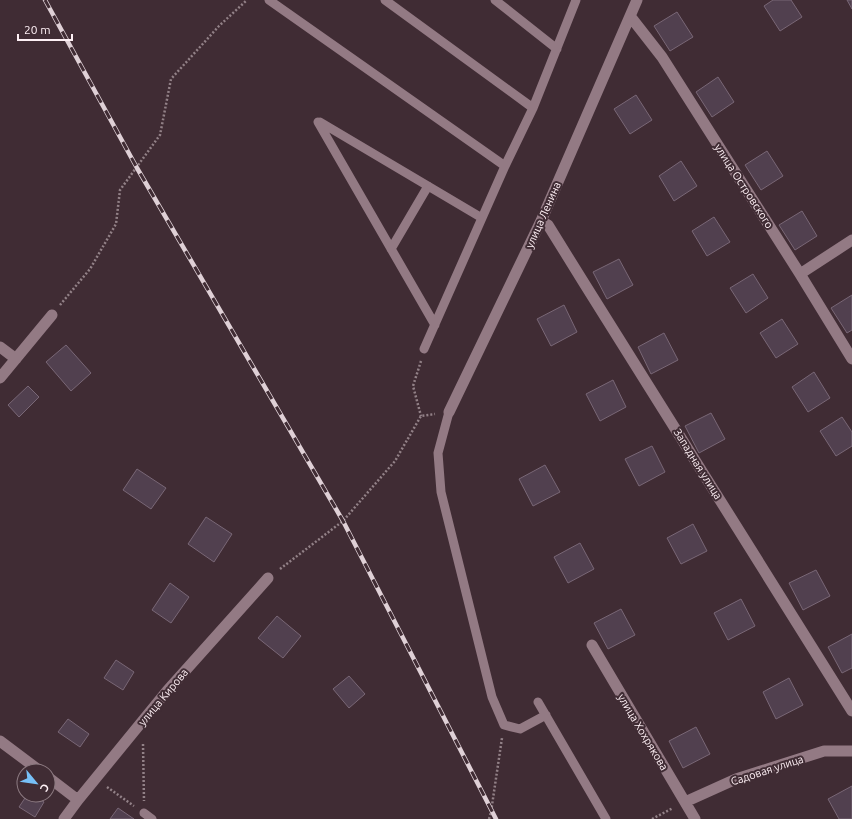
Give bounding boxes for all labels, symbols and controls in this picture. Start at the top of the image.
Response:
scale bar [18,16,72,42]
text: 20 m [24,23,51,36]
street label: улица Островского [712,142,776,230]
street label: улица Ленина [523,180,563,250]
street label: Западная улица [671,427,725,501]
street label: улица Кирова [136,666,190,728]
street label: улица Хохрякова [615,692,671,772]
street label: Садовая улица [729,753,805,787]
north arrow [16,763,56,803]
text: С [38,782,52,794]

